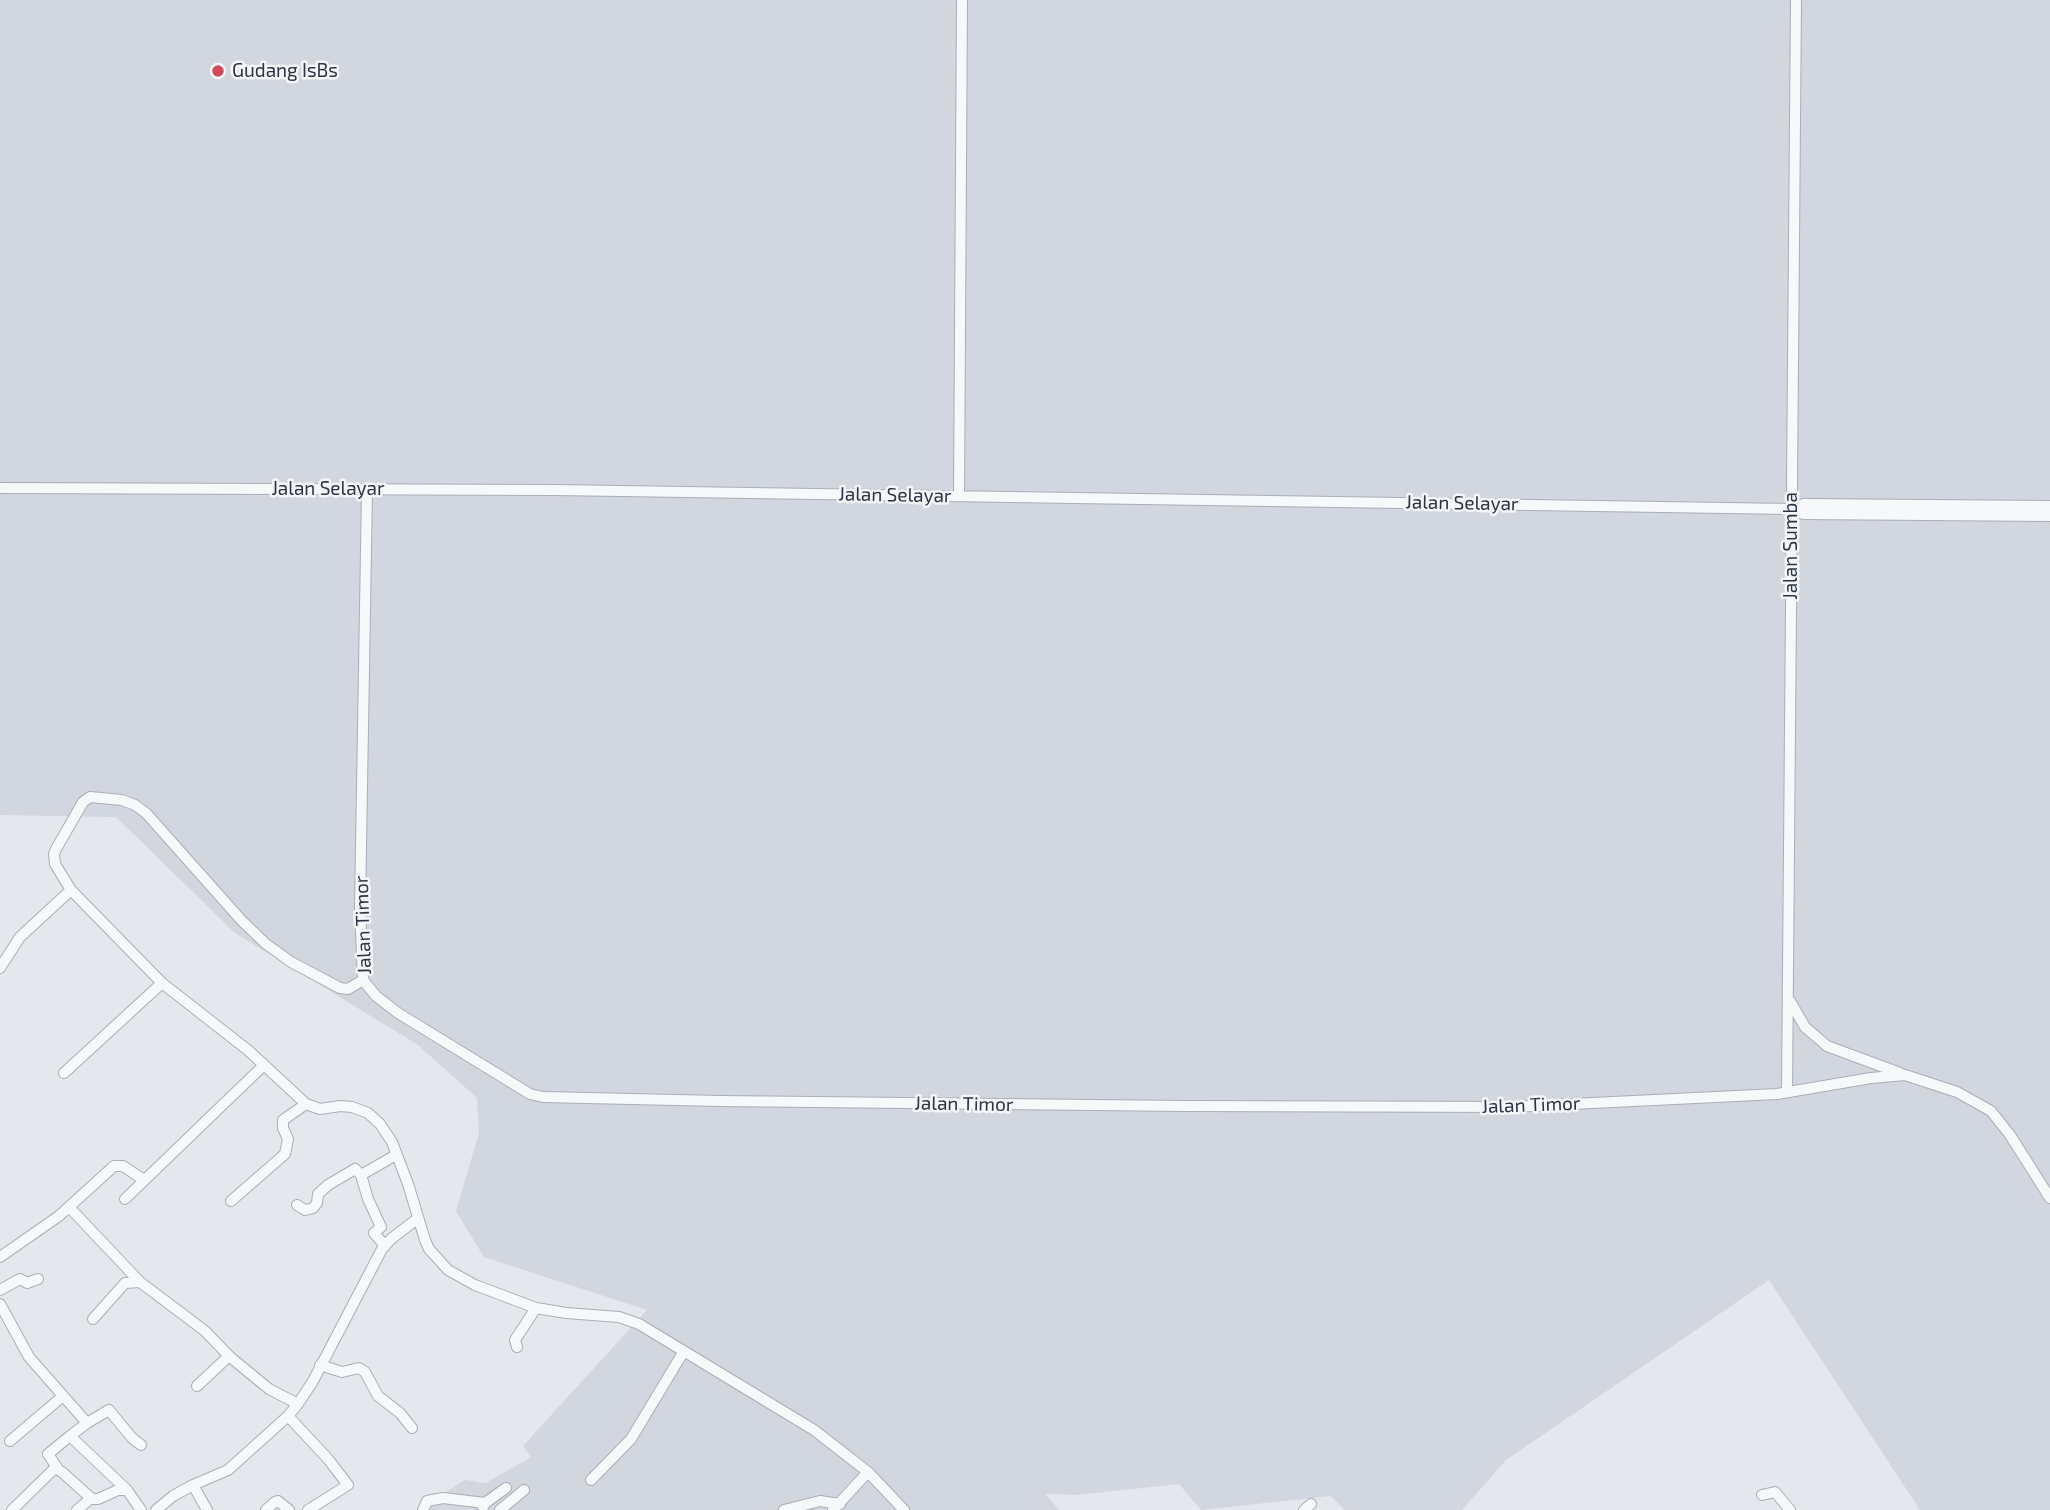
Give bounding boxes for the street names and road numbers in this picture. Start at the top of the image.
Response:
street label: Jalan Selayar [271,478,385,500]
street label: Jalan Selayar [838,483,952,507]
street label: Jalan Selayar [1405,491,1519,515]
street label: Jalan Sumba [1780,492,1802,600]
street label: Jalan Timor [350,875,376,975]
street label: Jalan Timor [914,1092,1014,1116]
street label: Jalan Timor [1481,1092,1581,1118]

